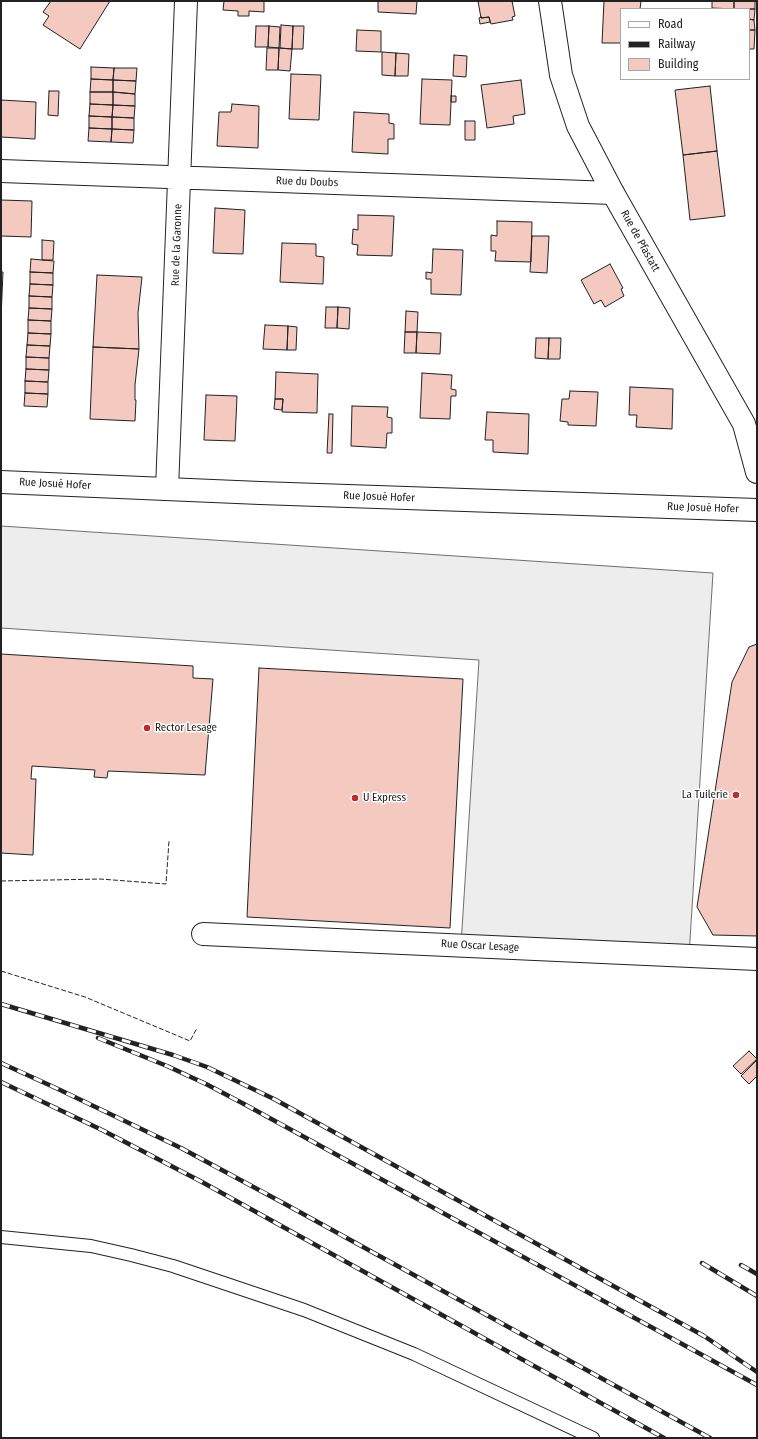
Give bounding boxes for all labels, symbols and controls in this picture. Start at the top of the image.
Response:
legend [620,8,750,80]
text: Road [658,17,683,31]
text: Railway [658,37,695,51]
text: Building [658,57,698,71]
street label: Rue du Doubs [276,174,338,190]
street label: Rue de la Garonne [169,204,185,286]
street label: Rue de Pfastatt [618,208,662,274]
street label: Rue Josué Hofer [19,476,91,492]
street label: Rue Josué Hofer [343,489,415,505]
street label: Rue Josué Hofer [667,500,739,516]
place label: Rector Lesage [155,721,217,735]
marker: Rector Lesage [142,723,152,733]
place label: La Tuilerie [682,788,728,802]
marker: La Tuilerie [731,790,741,800]
place label: U Express [363,791,406,805]
marker: U Express [350,793,360,803]
street label: Rue Oscar Lesage [441,937,519,955]

